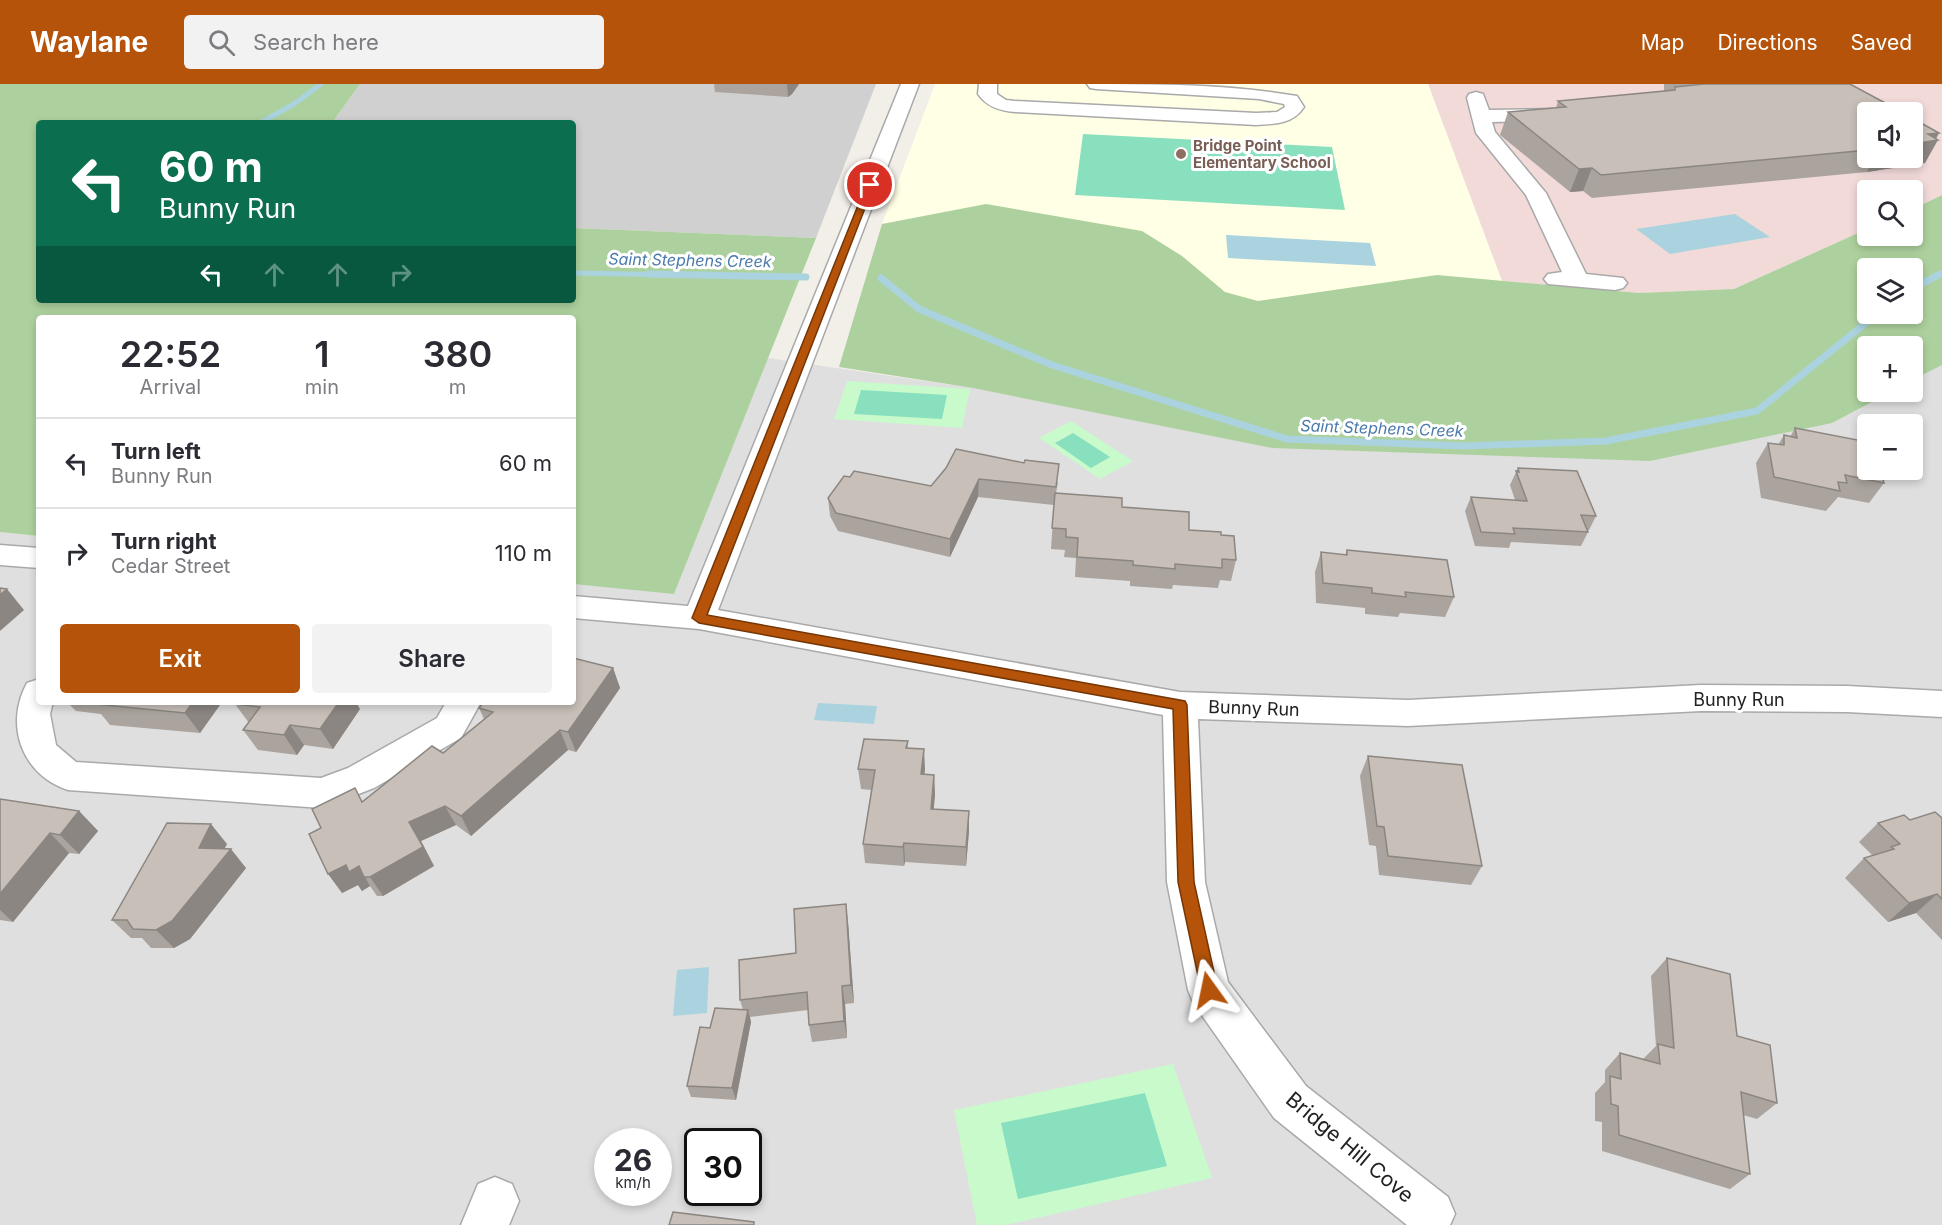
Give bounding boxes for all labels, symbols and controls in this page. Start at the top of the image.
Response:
search box [184,15,604,69]
text: Waylane [30,25,148,59]
icon: search [205,26,238,59]
text: Search here [253,29,379,55]
text: Map [1641,30,1684,55]
text: Directions [1717,30,1818,55]
text: Saved [1851,30,1912,55]
map controls [1857,102,1923,480]
button: sound [1857,102,1923,168]
place label: Bridge Point Elementary School [1193,136,1331,172]
text: 60 m [159,141,263,192]
icon: left [60,144,138,222]
marker: Bridge Point Elementary School [1174,147,1188,161]
pin [844,159,895,210]
icon: arrive [853,168,886,201]
button: search [1857,180,1923,246]
text: Bunny Run [159,192,296,225]
water label: Saint Stephens Creek [608,249,772,271]
icon: left [195,258,228,291]
icon: ahead [258,258,291,291]
icon: ahead [321,258,354,291]
icon: right [384,258,417,291]
button: layers [1857,258,1923,324]
text: 22:52 [120,332,221,376]
text: 1 [314,332,329,376]
text: 380 [423,332,492,376]
button: + [1857,336,1923,402]
text: Arrival [140,375,201,399]
text: min [305,375,339,399]
text: m [449,375,466,399]
button: − [1857,414,1923,480]
water label: Saint Stephens Creek [1300,415,1464,441]
text: Turn left [111,438,201,464]
icon: left [60,447,93,480]
text: 60 m [499,450,552,476]
text: Bunny Run [111,464,213,488]
text: Turn right [111,528,217,554]
icon: right [60,537,93,570]
text: 110 m [495,540,552,566]
text: Cedar Street [111,554,230,578]
button: Exit [60,624,300,693]
button: Share [312,624,552,693]
street label: Bunny Run [1693,689,1785,710]
street label: Bunny Run [1208,696,1300,720]
position arrow [1177,958,1241,1022]
street label: Bridge Hill Cove [1281,1086,1419,1208]
speed limit sign: 30 [684,1128,762,1206]
text: 26 [614,1142,652,1178]
text: km/h [615,1173,651,1192]

